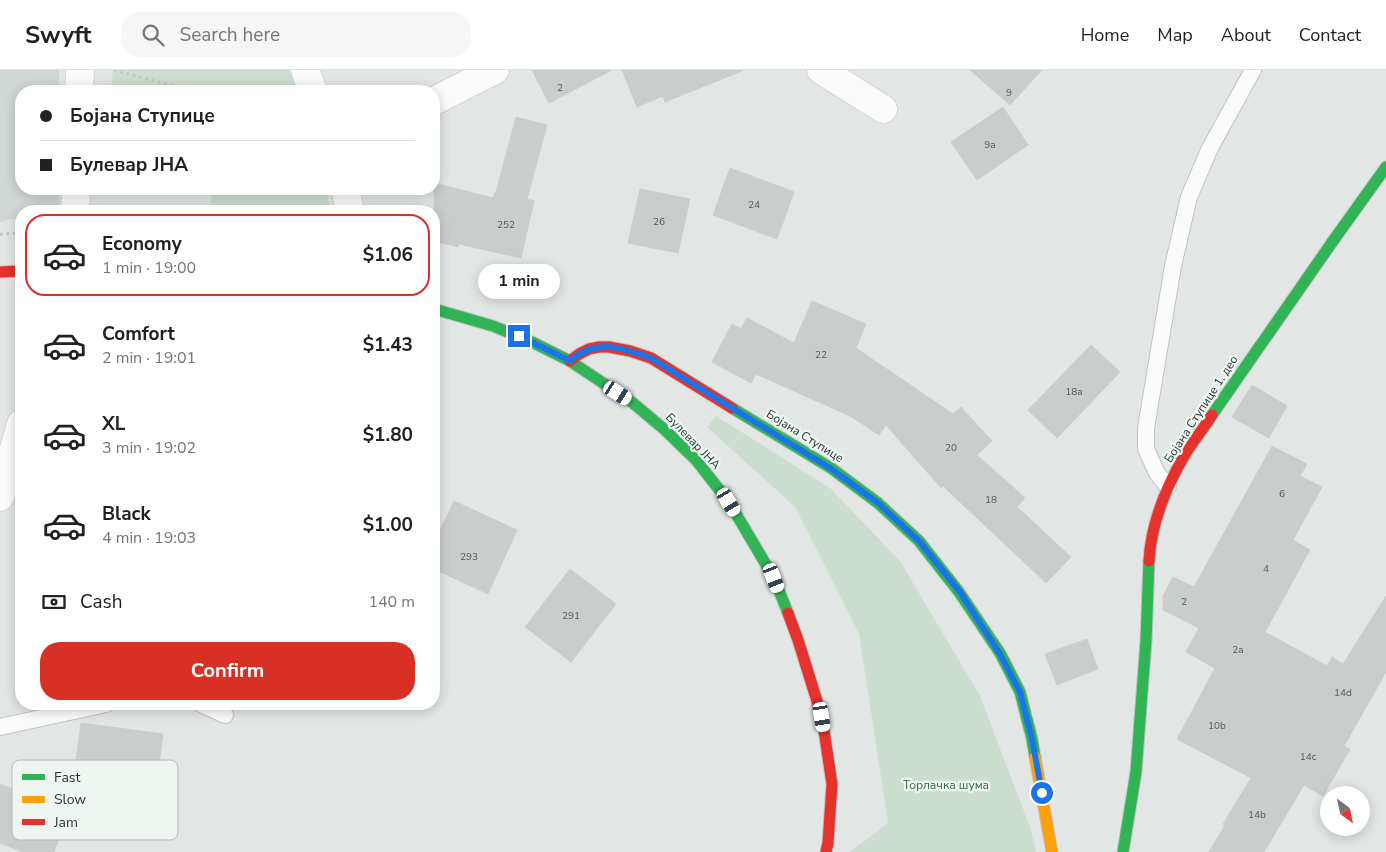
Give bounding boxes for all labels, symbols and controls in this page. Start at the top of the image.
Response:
search box [121,12,471,57]
text: Swyft [25,19,91,51]
icon: search [139,21,167,49]
text: Search here [179,22,280,48]
text: Home [1081,23,1129,47]
text: Map [1157,23,1193,47]
text: About [1221,23,1271,47]
text: Contact [1299,23,1361,47]
house number: 2 [557,81,563,95]
house number: 9 [1006,86,1012,100]
text: Бојана Ступице [70,103,215,129]
house number: 9a [984,138,996,152]
text: Булевар ЈНА [70,152,188,178]
house number: 24 [748,198,760,212]
house number: 26 [653,215,665,229]
house number: 252 [497,218,515,232]
text: Economy [102,231,182,257]
icon: car [42,233,87,278]
text: $1.06 [363,242,413,268]
text: 1 min · 19:00 [102,257,196,279]
callout: 1 min [478,264,560,298]
text: 1 min [498,270,540,292]
text: Comfort [102,321,175,347]
icon: car [42,323,87,368]
route end [508,325,530,347]
text: $1.43 [363,332,413,358]
text: 2 min · 19:01 [102,347,196,369]
house number: 22 [815,348,827,362]
street label: Бојана Ступице 1. део [1160,352,1242,466]
car [601,379,634,407]
house number: 18a [1065,385,1083,399]
street label: Бојана Ступице [763,406,847,466]
street label: Булевар ЈНА [662,409,724,473]
text: XL [102,411,125,437]
icon: car [42,413,87,458]
text: $1.80 [363,422,413,448]
text: 3 min · 19:02 [102,437,196,459]
house number: 20 [945,441,957,455]
car [714,485,743,519]
house number: 6 [1279,487,1285,501]
house number: 18 [985,493,997,507]
text: Black [102,501,151,527]
icon: car [42,503,87,548]
text: $1.00 [363,512,413,538]
text: 4 min · 19:03 [102,527,196,549]
house number: 293 [460,550,478,564]
car [761,561,786,595]
house number: 4 [1263,562,1269,576]
icon: cash [40,588,68,616]
text: Cash [80,589,122,615]
text: 140 m [368,591,415,613]
house number: 2 [1181,595,1187,609]
house number: 291 [562,609,580,623]
button: Confirm [40,642,415,700]
house number: 2a [1232,643,1244,657]
house number: 14d [1334,686,1352,700]
car [812,701,831,733]
house number: 10b [1208,719,1226,733]
house number: 14c [1300,750,1317,764]
legend [12,760,178,840]
text: Fast [54,768,80,787]
park label: Торлачка шума [903,777,989,793]
route start [1031,782,1053,804]
north arrow [1320,786,1370,836]
map controls [1320,786,1370,836]
text: Slow [54,790,86,809]
house number: 14b [1248,808,1266,822]
text: Jam [53,813,78,832]

